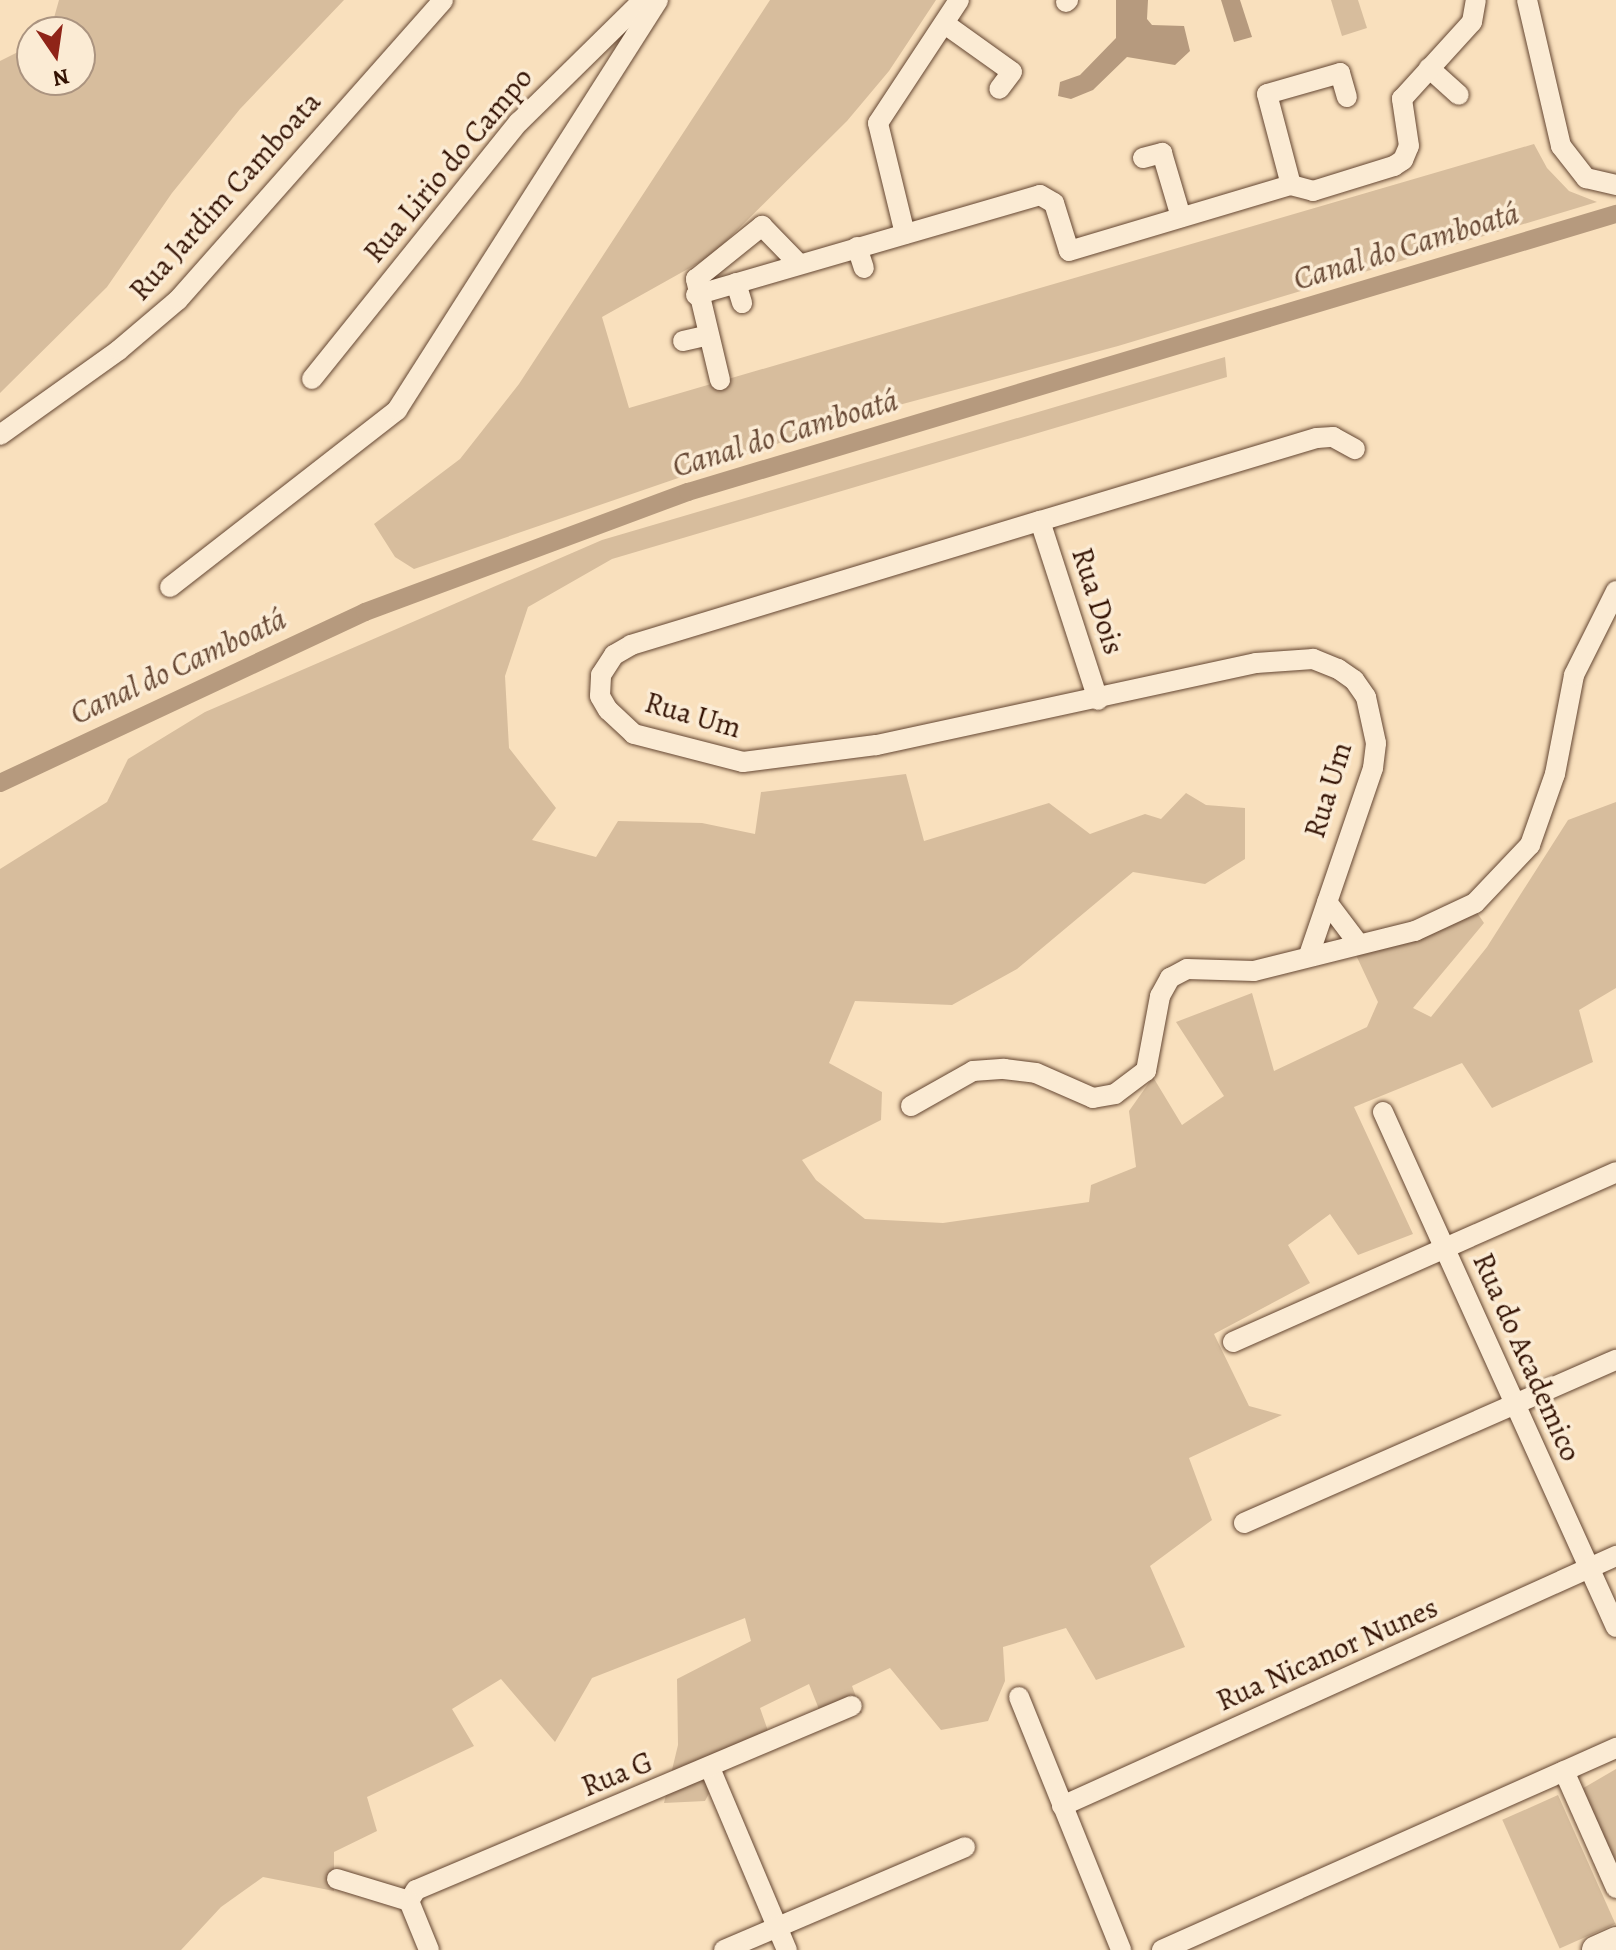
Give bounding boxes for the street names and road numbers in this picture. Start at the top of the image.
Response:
street label: Rua Lirio do Campo [356,60,540,270]
street label: Rua Jardim Camboata [122,84,328,308]
street label: Rua Dois [1064,543,1132,659]
street label: Rua Um [641,684,745,746]
street label: Rua Um [1296,738,1360,842]
street label: Rua do Academico [1465,1247,1589,1467]
street label: Rua Nicanor Nunes [1211,1589,1443,1719]
street label: Rua G [576,1744,658,1804]

